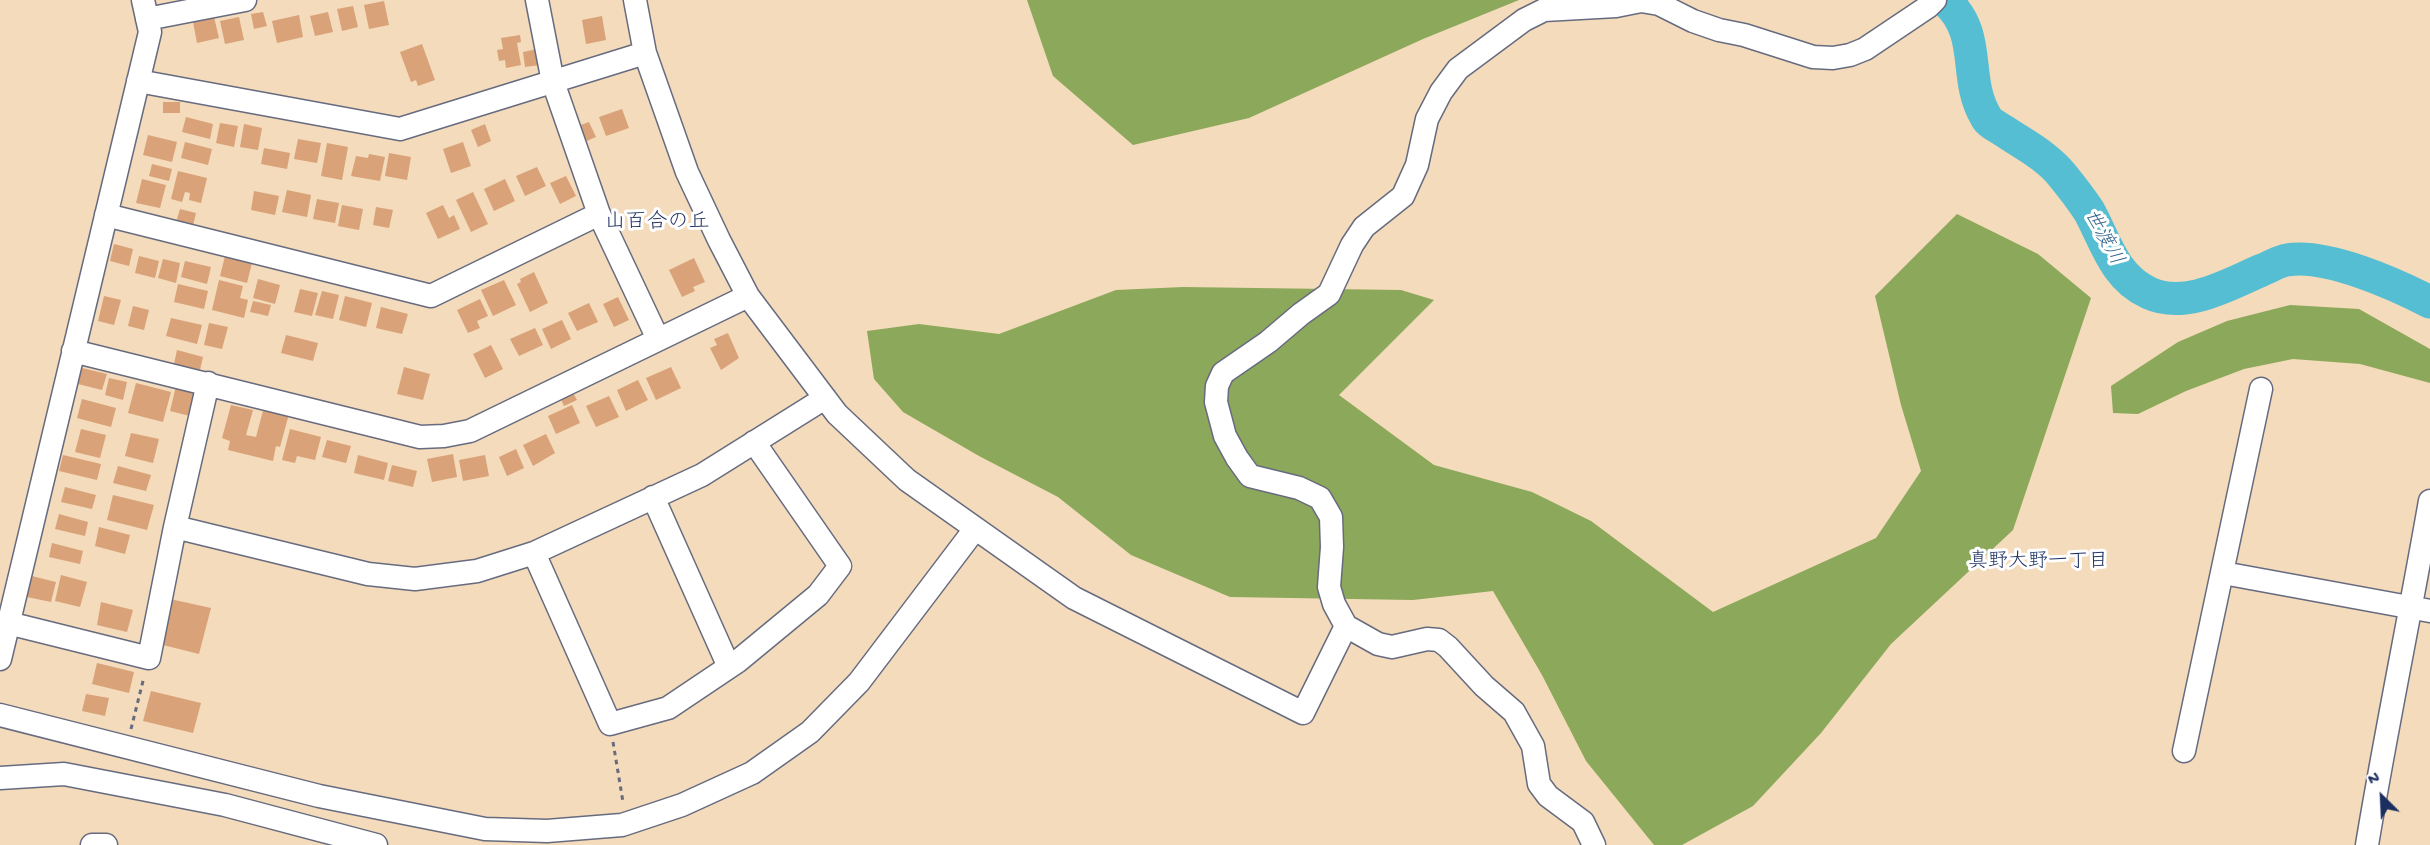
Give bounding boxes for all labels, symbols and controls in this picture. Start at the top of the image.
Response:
water label: 世渡川 [2077,206,2127,270]
district label: 山百合の丘 [605,211,709,237]
district label: 真野大野一丁目 [1968,551,2108,575]
north arrow [2352,767,2412,827]
text: N [2366,769,2383,791]

